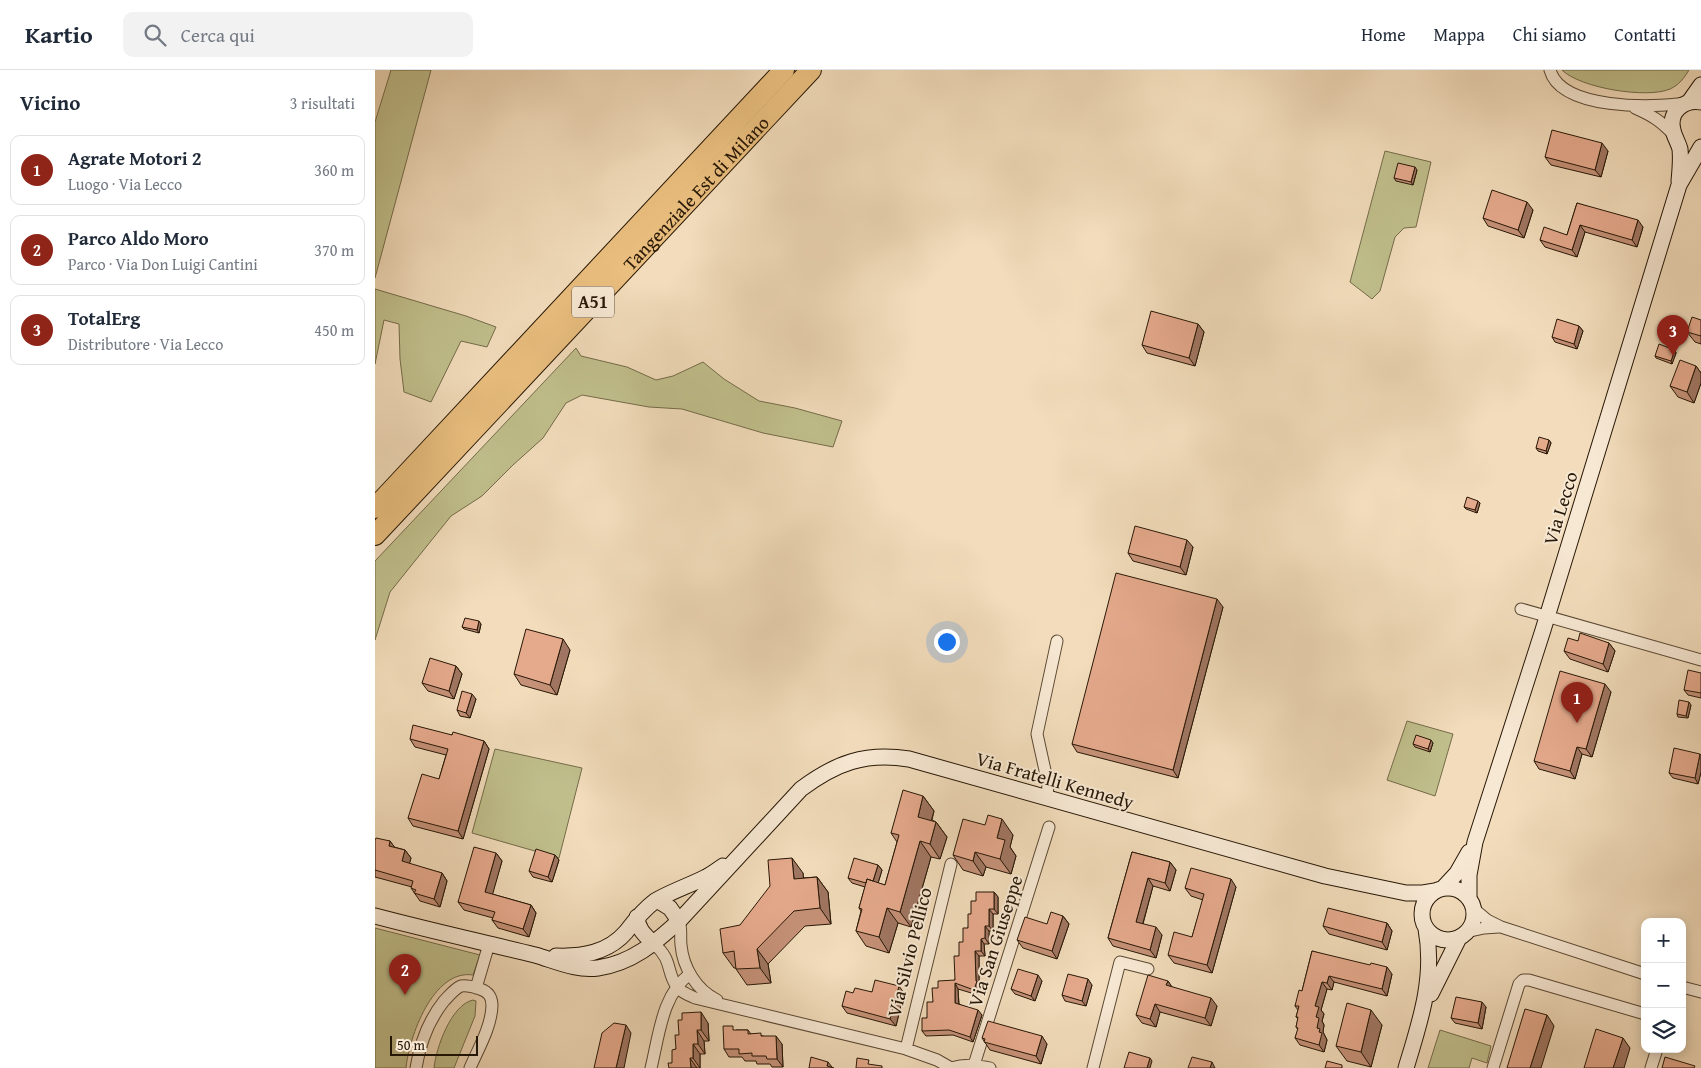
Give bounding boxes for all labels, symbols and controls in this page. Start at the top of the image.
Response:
search box [123,12,473,57]
text: Kartio [25,17,93,52]
icon: search [141,21,169,49]
text: Cerca qui [181,21,255,49]
text: Home [1361,21,1406,48]
text: Mappa [1434,21,1485,48]
text: Chi siamo [1513,21,1586,48]
text: Contatti [1614,21,1676,48]
text: Vicino [20,87,80,118]
text: 3 risultati [290,91,355,115]
street label: Tangenziale Est di Milano [616,109,775,277]
text: Agrate Motori 2 [68,144,202,172]
text: 1 [33,158,41,182]
text: 360 m [314,158,354,182]
text: Luogo · Via Lecco [68,172,182,196]
text: Parco Aldo Moro [68,224,209,252]
text: 2 [33,238,41,262]
text: 370 m [314,238,354,262]
text: Parco · Via Don Luigi Cantini [68,252,258,276]
road number: A51 [572,286,614,318]
text: TotalErg [68,304,140,332]
pin: 3 [1657,315,1689,356]
text: 3 [33,318,41,342]
text: 450 m [314,318,354,342]
text: Distributore · Via Lecco [68,332,223,356]
street label: Via Lecco [1536,468,1584,548]
your location [934,629,960,655]
pin: 1 [1561,682,1593,723]
street label: Via Fratelli Kennedy [973,744,1138,816]
street label: Via San Giuseppe [961,872,1029,1010]
street label: Via Silvio Pellico [879,884,939,1020]
map controls [1641,918,1686,1053]
button: + [1641,918,1686,963]
pin: 2 [389,954,421,995]
button: − [1641,963,1686,1008]
button: layers [1641,1008,1686,1053]
scale bar [390,1033,477,1056]
text: 50 m [397,1035,425,1055]

